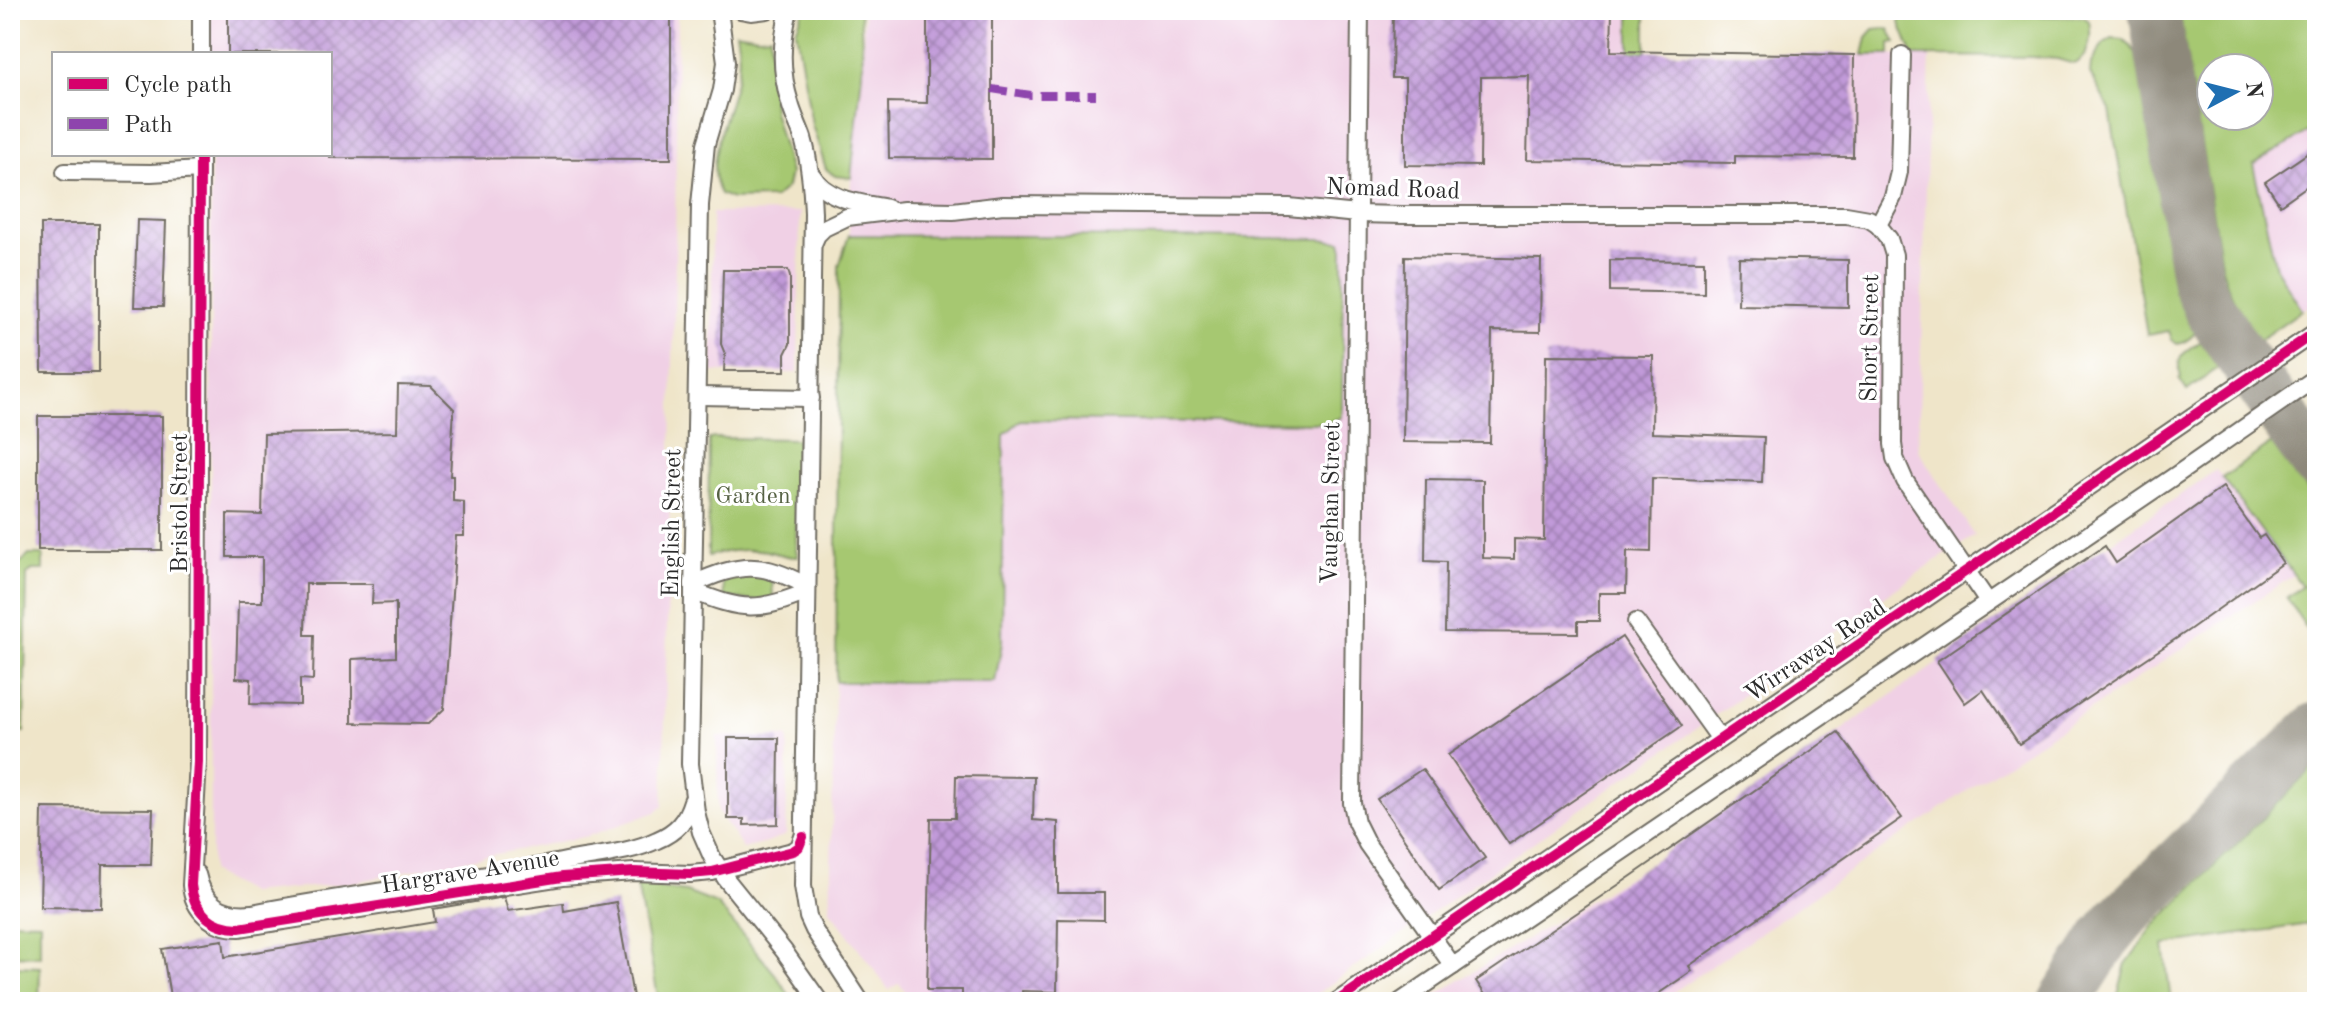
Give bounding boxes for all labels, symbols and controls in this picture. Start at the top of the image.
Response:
legend [52,52,332,156]
north arrow [2195,52,2275,132]
text: Cycle path [124,74,232,98]
text: N [2241,80,2265,100]
text: Path [124,114,173,138]
street label: Nomad Road [1326,176,1460,204]
street label: Short Street [1858,274,1884,402]
street label: Vaughan Street [1319,422,1345,584]
street label: Bristol Street [169,433,193,573]
street label: English Street [660,448,686,598]
park label: Garden [715,485,791,509]
street label: Wirraway Road [1741,596,1891,708]
street label: Hargrave Avenue [380,847,561,899]

